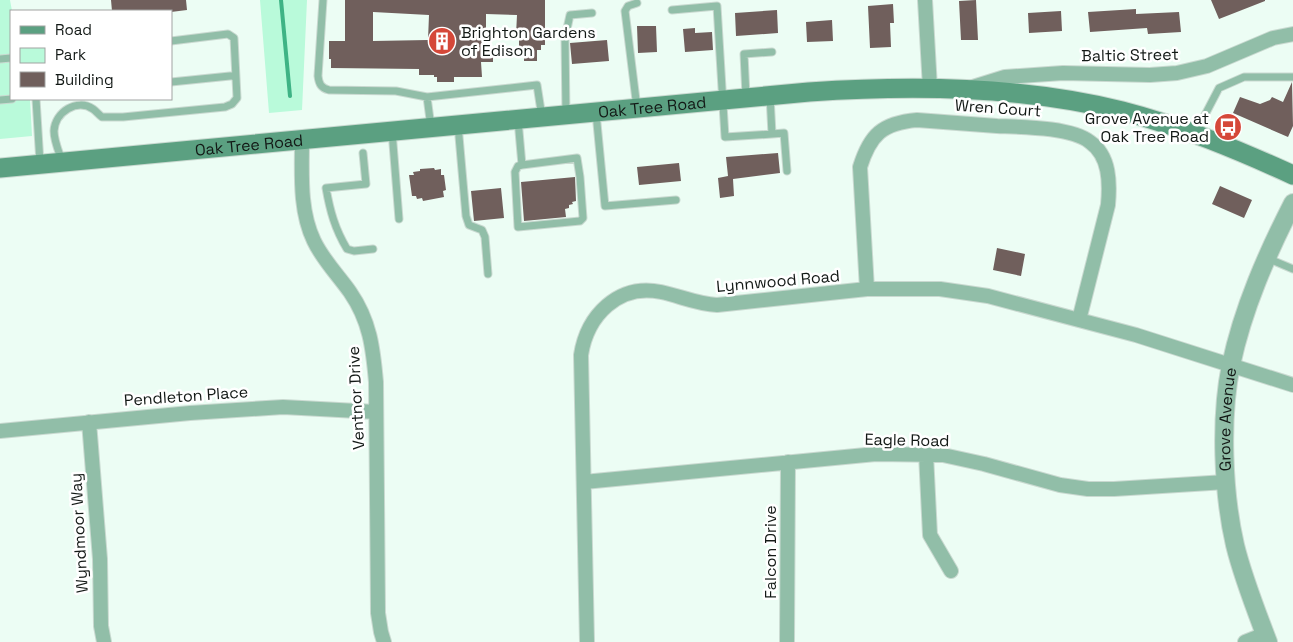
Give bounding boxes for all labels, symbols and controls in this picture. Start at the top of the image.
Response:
legend [10,10,172,100]
text: Road [55,20,92,39]
place label: Brighton Gardens of Edison [461,22,596,61]
building icon: Brighton Gardens of Edison [427,26,457,56]
street label: Baltic Street [1081,44,1179,66]
text: Park [55,45,86,64]
text: Building [55,70,114,89]
street label: Oak Tree Road [597,91,707,122]
street label: Wren Court [954,95,1042,121]
place label: Grove Avenue at Oak Tree Road [1085,108,1209,147]
bus stop icon: Grove Avenue at Oak Tree Road [1213,112,1243,142]
street label: Oak Tree Road [194,129,304,160]
street label: Lynnwood Road [715,265,841,297]
street label: Ventnor Drive [343,346,369,450]
street label: Grove Avenue [1214,366,1241,472]
street label: Pendleton Place [123,381,249,411]
street label: Eagle Road [864,429,950,451]
street label: Wyndmoor Way [65,473,93,593]
street label: Falcon Drive [760,505,781,599]

